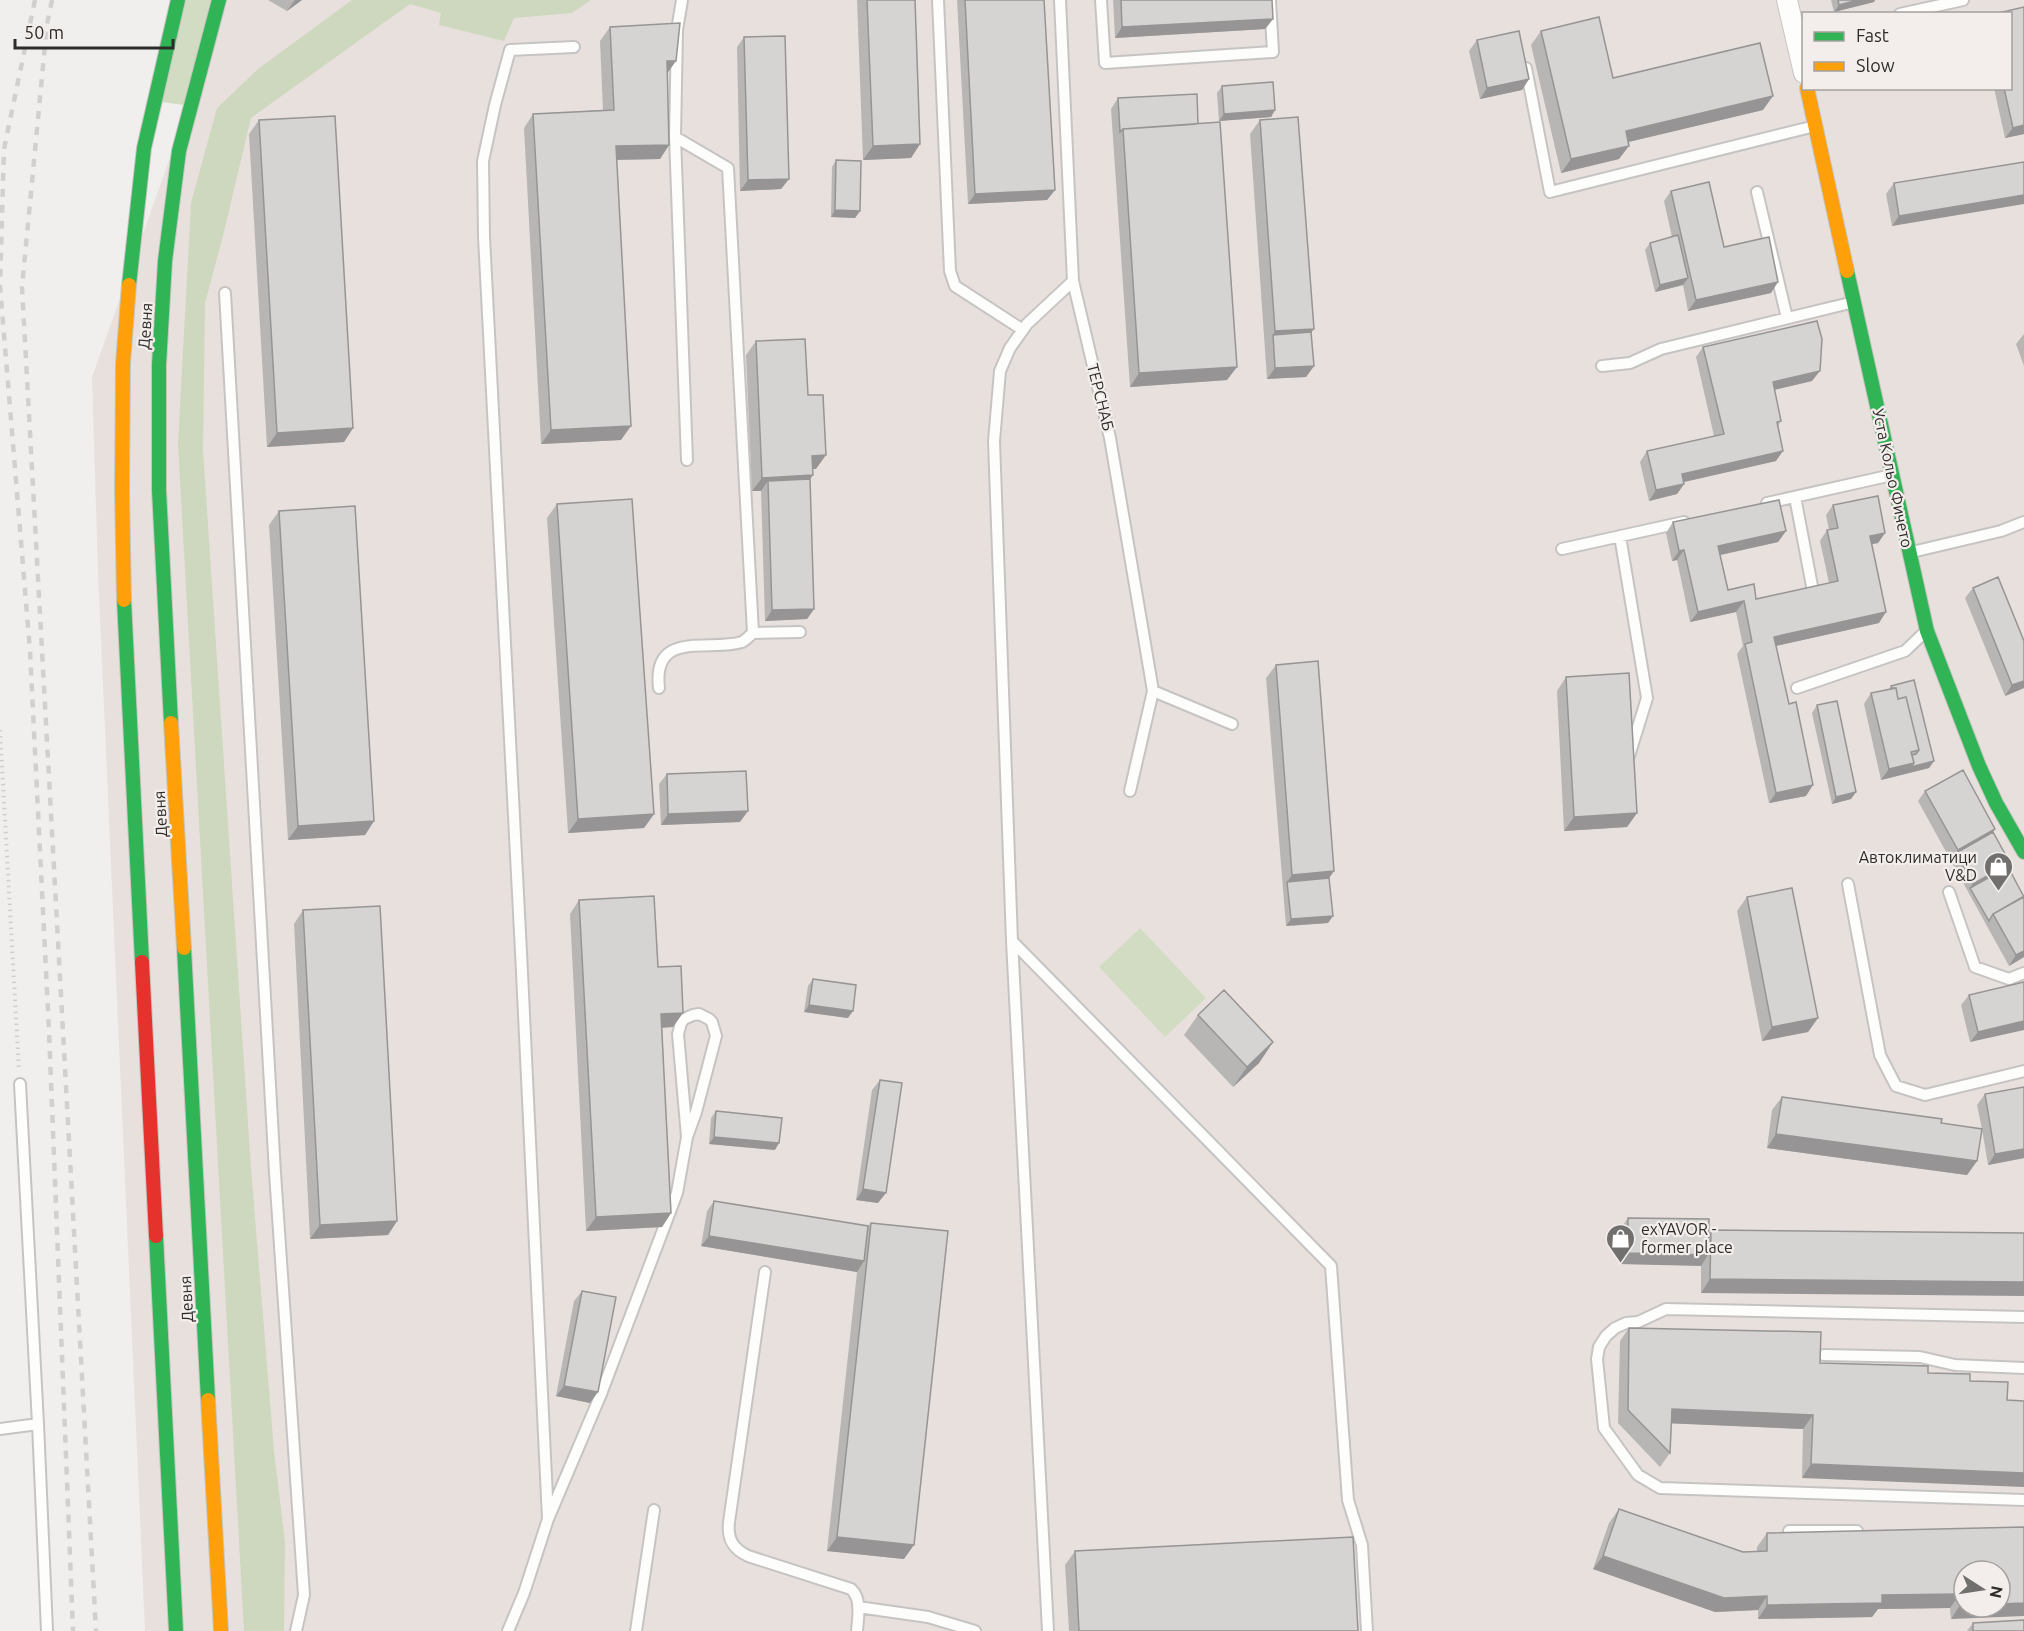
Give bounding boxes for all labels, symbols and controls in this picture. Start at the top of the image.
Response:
scale bar [15,12,172,50]
legend [1802,12,2012,90]
text: 50 m [24,22,64,42]
text: Fast [1856,25,1889,45]
text: Slow [1856,55,1895,75]
street label: Девня [134,302,156,350]
street label: ТЕРСНАБ [1084,362,1118,433]
street label: Уста Кольо Фичето [1869,407,1917,549]
street label: Девня [150,790,170,838]
place label: Автоклиматици V&D [1859,848,1977,884]
shop icon: Автоклиматици V&D [1982,850,2014,892]
place label: exYAVOR - former place [1641,1220,1733,1256]
shop icon: exYAVOR - former place [1604,1222,1636,1264]
street label: Девня [176,1275,196,1323]
north arrow [1952,1559,2012,1619]
text: N [1987,1584,2007,1600]

